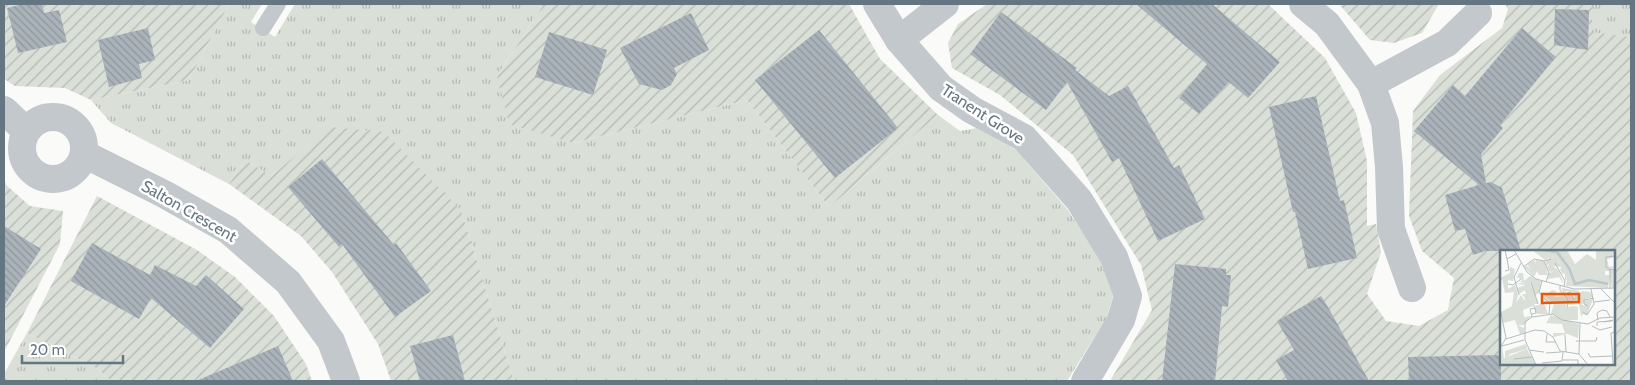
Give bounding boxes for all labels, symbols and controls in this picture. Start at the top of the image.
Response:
street label: Tranent Grove [938,80,1028,148]
street label: Salton Crescent [138,176,240,246]
inset map [1500,250,1615,365]
scale bar [22,332,124,364]
text: 20 m [30,341,65,359]

